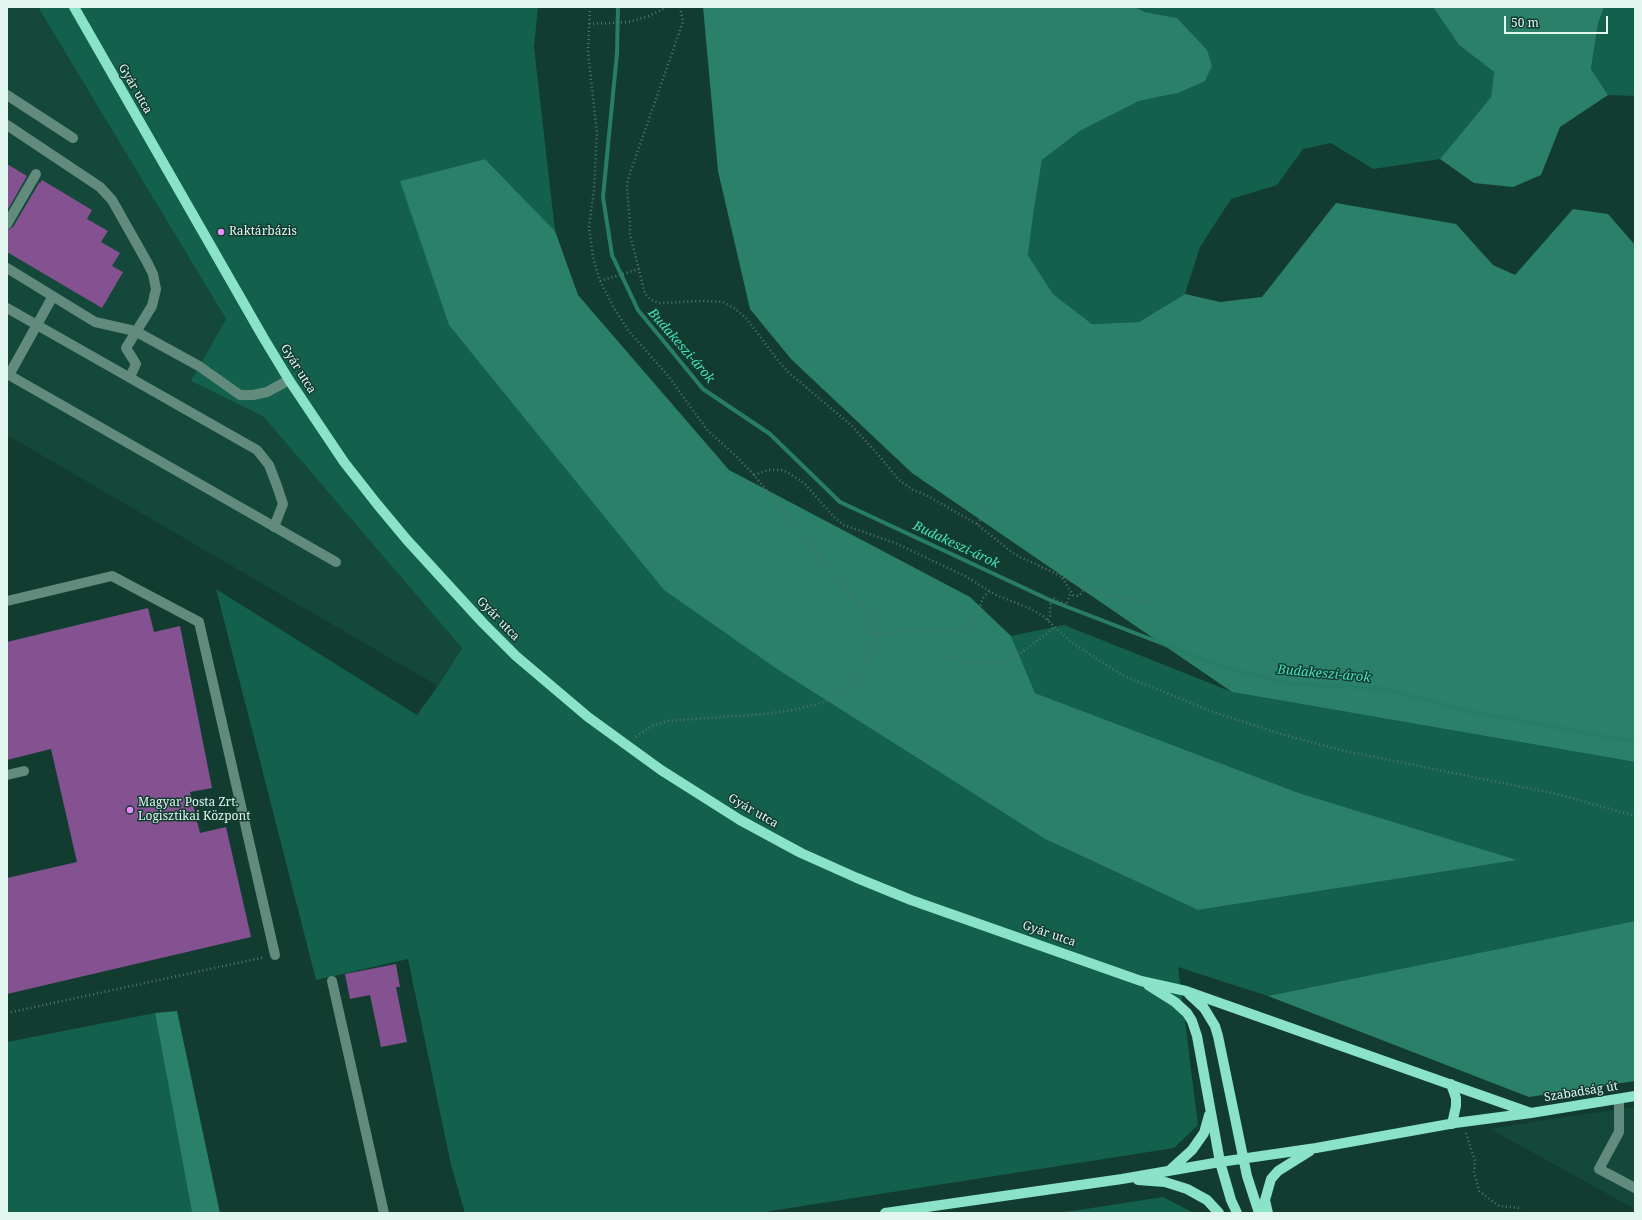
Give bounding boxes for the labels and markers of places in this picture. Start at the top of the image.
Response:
place label: Raktárbázis [229,225,297,239]
marker: Raktárbázis [216,227,226,237]
place label: Magyar Posta Zrt. Logisztikai Központ [138,796,251,824]
marker: Magyar Posta Zrt. Logisztikai Központ [125,805,135,815]

